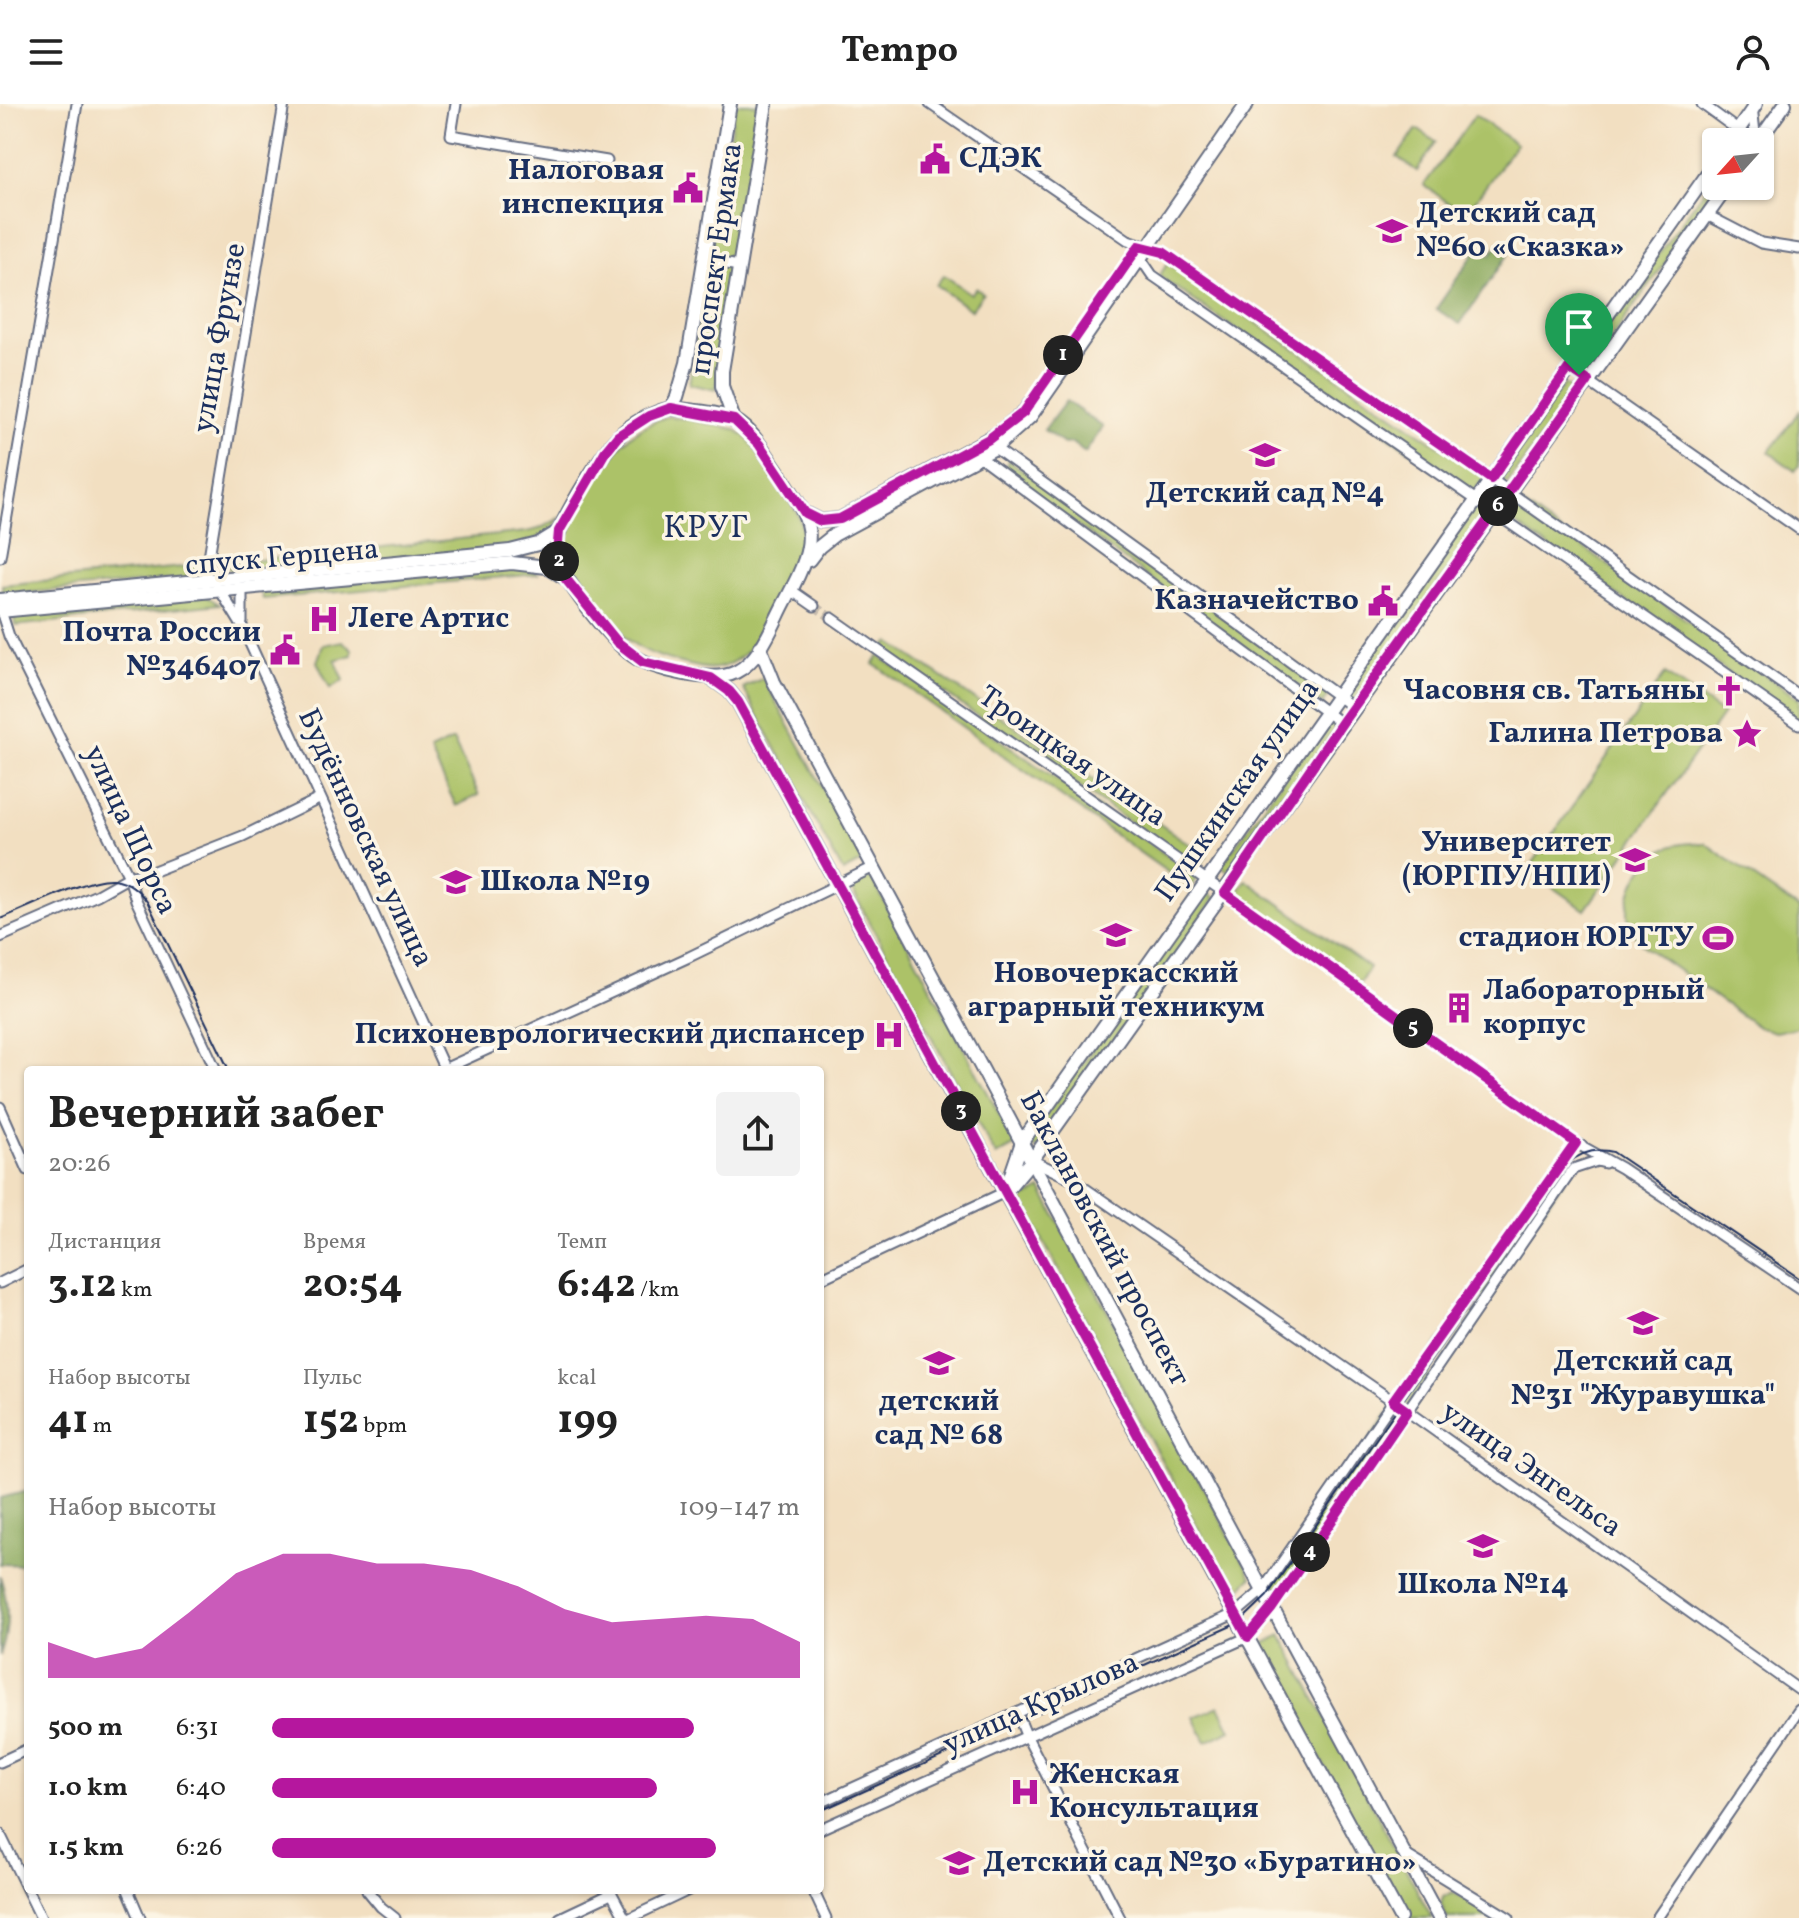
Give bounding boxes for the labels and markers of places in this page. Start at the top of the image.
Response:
place label: СДЭК [959,138,1042,180]
public building icon: СДЭК [918,142,952,176]
place label: Налоговая инспекция [502,150,664,226]
public building icon: Налоговая инспекция [671,171,705,205]
place label: Детский сад №60 «Сказка» [1416,193,1625,269]
school or university icon: Детский сад №60 «Сказка» [1375,214,1409,248]
pin [1545,293,1613,375]
pin: 1 [1043,335,1083,375]
school or university icon: Детский сад №4 [1248,438,1282,472]
place label: Детский сад №4 [1146,473,1384,515]
pin: 6 [1478,486,1518,526]
pin: 2 [539,541,579,581]
place label: Казначейство [1154,580,1359,622]
public building icon: Казначейство [1366,584,1400,618]
place label: Леге Артис [348,598,509,640]
hospital icon: Леге Артис [307,602,341,636]
place label: Почта России №346407 [62,612,261,688]
public building icon: Почта России №346407 [268,633,302,667]
place label: Часовня св. Татьяны [1403,670,1705,712]
church icon: Часовня св. Татьяны [1712,674,1746,708]
place label: Галина Петрова [1488,713,1723,755]
place icon: Галина Петрова [1730,717,1764,751]
place label: Университет (ЮРГПУ/НПИ) [1402,822,1611,898]
school or university icon: Университет (ЮРГПУ/НПИ) [1618,843,1652,877]
place label: Школа №19 [480,861,650,903]
school or university icon: Школа №19 [439,865,473,899]
place label: стадион ЮРГТУ [1458,917,1694,959]
school or university icon: Новочеркасский аграрный техникум [1099,918,1133,952]
sports icon: стадион ЮРГТУ [1701,921,1735,955]
place label: Новочеркасский аграрный техникум [967,953,1265,1029]
place label: Лабораторный корпус [1483,970,1705,1046]
building icon: Лабораторный корпус [1442,991,1476,1025]
pin: 5 [1393,1008,1433,1048]
place label: Психоневрологический диспансер [355,1014,865,1056]
hospital icon: Психоневрологический диспансер [872,1018,906,1052]
pin: 3 [941,1091,981,1131]
school or university icon: Детский сад №31 "Журавушка" [1626,1306,1660,1340]
place label: Детский сад №31 "Журавушка" [1511,1341,1775,1417]
school or university icon: детский сад № 68 [922,1346,956,1380]
place label: детский сад № 68 [875,1381,1003,1457]
school or university icon: Школа №14 [1466,1529,1500,1563]
pin: 4 [1290,1532,1330,1572]
place label: Школа №14 [1397,1564,1569,1606]
place label: Женская Консультация [1049,1754,1259,1830]
hospital icon: Женская Консультация [1008,1775,1042,1809]
place label: Детский сад №30 «Буратино» [983,1842,1417,1884]
school or university icon: Детский сад №30 «Буратино» [942,1846,976,1880]

